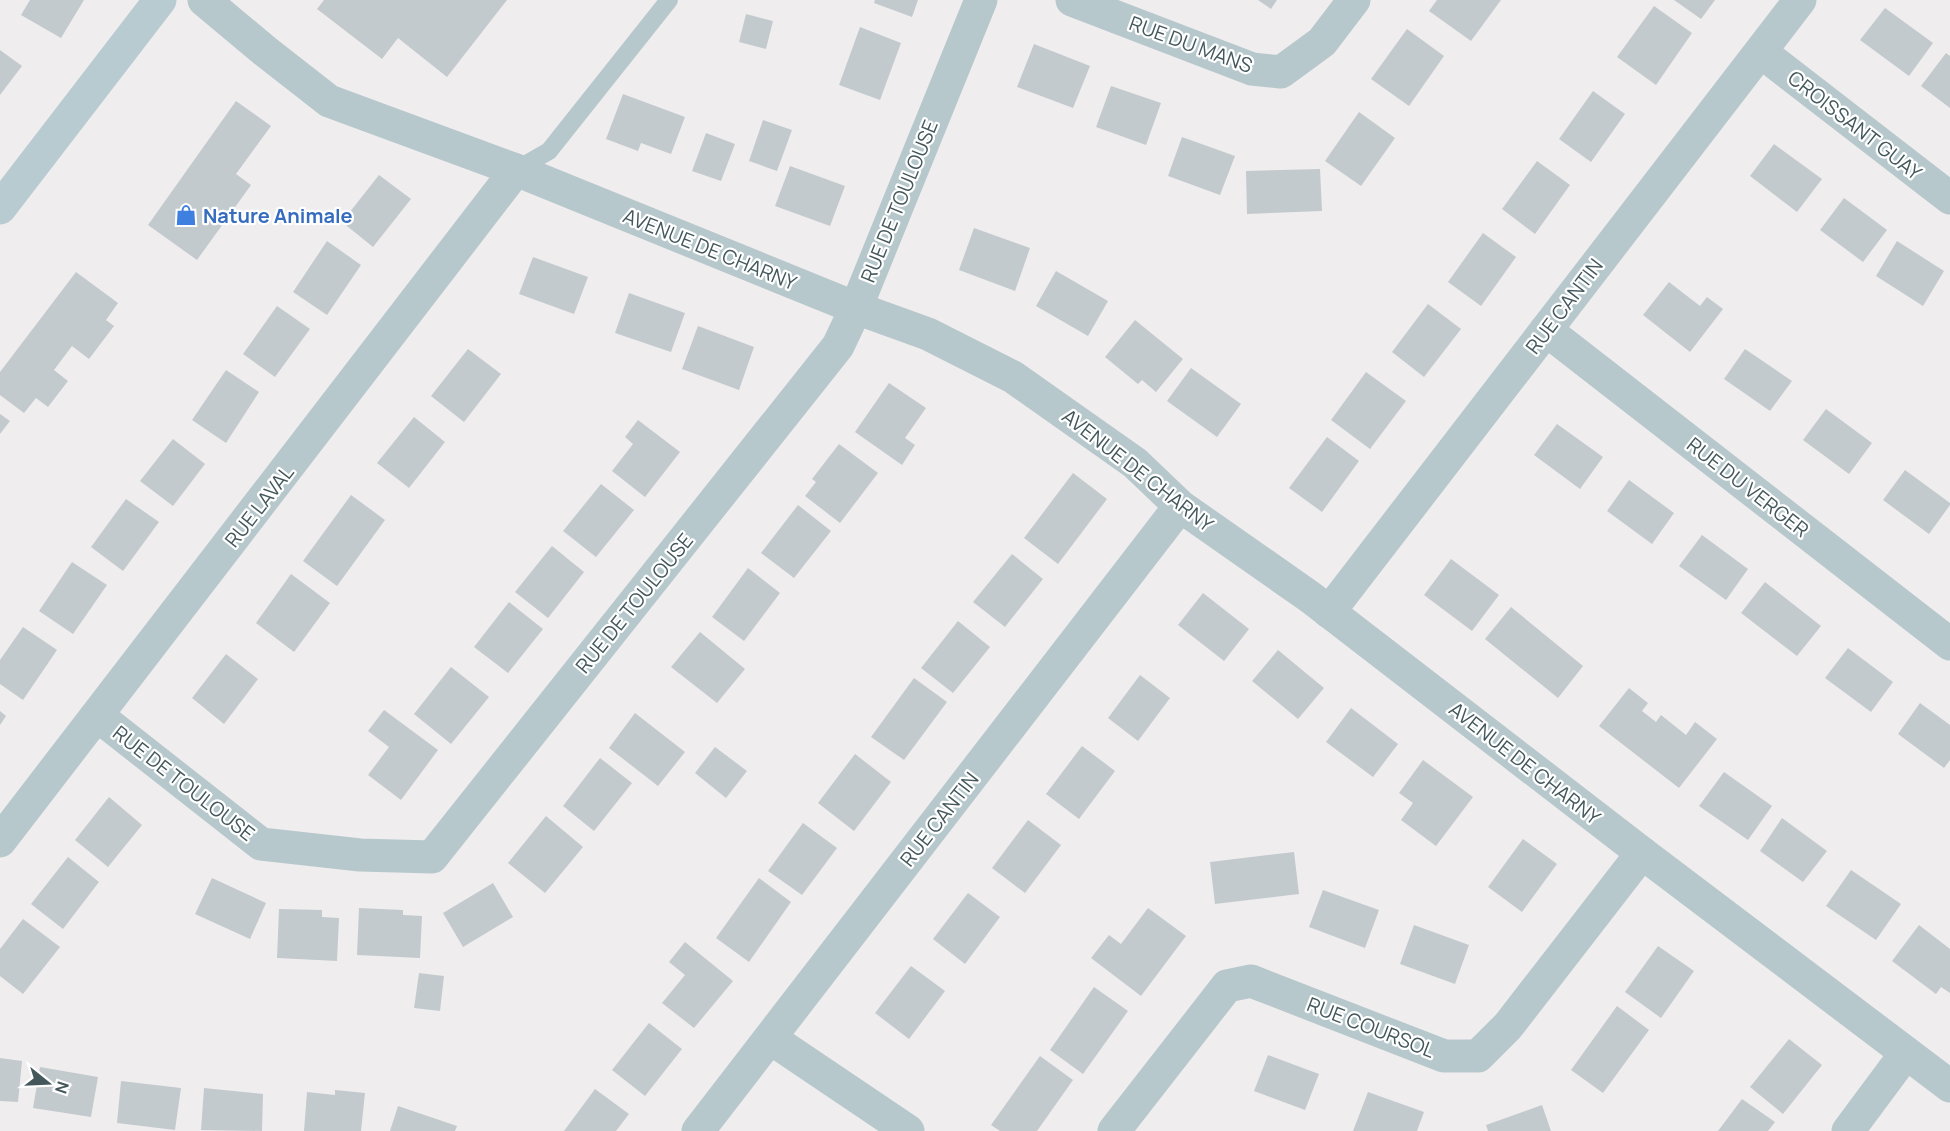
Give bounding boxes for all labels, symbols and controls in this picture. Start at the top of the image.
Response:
street label: RUE DU MANS [1126,9,1256,79]
street label: CROISSANT GUAY [1783,64,1928,186]
street label: RUE DE TOULOUSE [854,116,944,286]
place label: Nature Animale [203,202,353,229]
street label: AVENUE DE CHARNY [619,202,802,296]
shop icon: Nature Animale [174,203,198,227]
street label: RUE CANTIN [1519,253,1609,359]
street label: AVENUE DE CHARNY [1057,402,1220,538]
street label: RUE DU VERGER [1681,431,1815,543]
street label: RUE LAVAL [218,459,300,553]
street label: RUE DE TOULOUSE [569,527,699,679]
street label: AVENUE DE CHARNY [1444,695,1607,831]
street label: RUE DE TOULOUSE [108,719,260,847]
street label: RUE CANTIN [894,766,984,872]
street label: RUE COURSOL [1303,990,1439,1064]
north arrow [18,1053,78,1113]
text: N [50,1079,75,1097]

